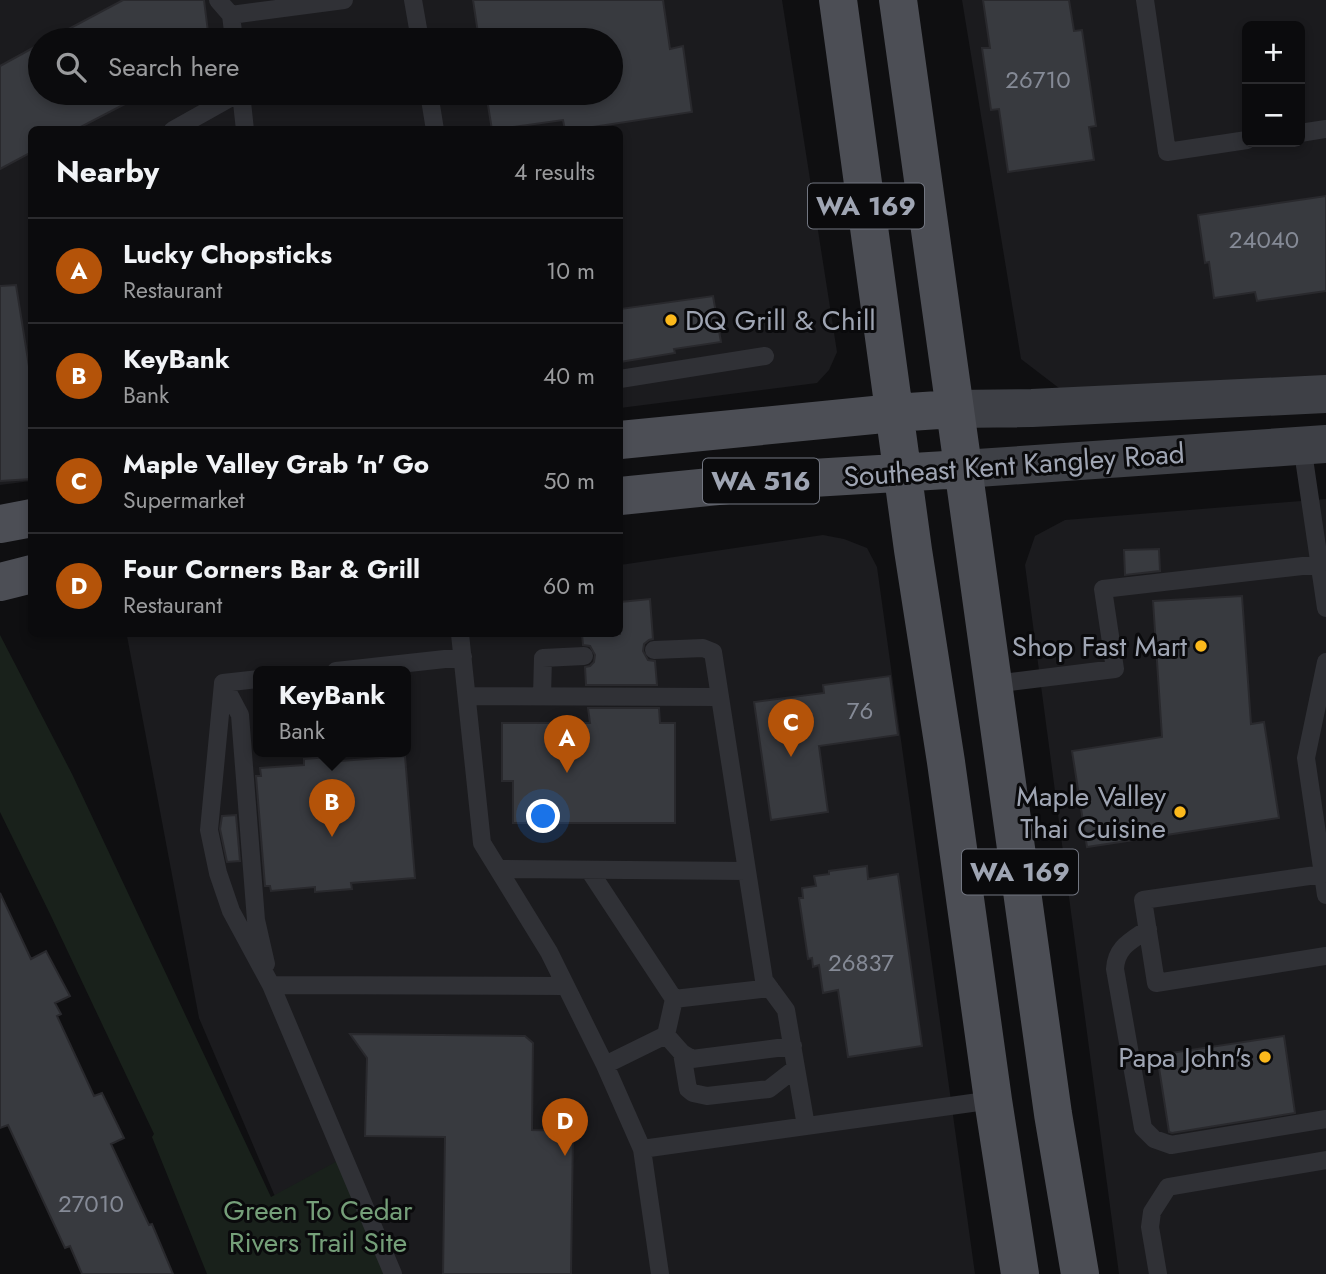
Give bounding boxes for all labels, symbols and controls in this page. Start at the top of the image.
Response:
map controls [1242,21,1305,147]
button: + [1242,21,1305,84]
search box [28,28,623,105]
icon: search [52,48,90,86]
text: Search here [108,48,240,86]
house number: 26710 [1005,62,1071,97]
button: − [1242,84,1305,147]
text: Nearby [56,150,159,193]
text: 4 results [514,155,595,189]
road number: WA 169 [808,183,924,228]
house number: 24040 [1229,222,1299,257]
text: Lucky Chopsticks [123,235,332,273]
text: A [71,254,87,288]
text: 10 m [546,254,595,288]
text: Restaurant [123,273,222,307]
place label: DQ Grill & Chill [685,300,876,341]
marker: DQ Grill & Chill [663,312,679,328]
text: KeyBank [123,340,230,378]
text: B [71,359,87,393]
text: 40 m [543,359,595,393]
text: Bank [123,378,169,412]
street label: Southeast Kent Kangley Road [842,433,1186,497]
text: Maple Valley Grab 'n' Go [123,445,429,483]
road number: WA 516 [703,458,819,503]
text: C [71,464,87,498]
text: 50 m [543,464,595,498]
text: Supermarket [123,483,245,517]
text: Four Corners Bar & Grill [123,550,420,588]
text: D [71,569,87,603]
text: 60 m [543,569,595,603]
text: Restaurant [123,588,222,622]
place label: Shop Fast Mart [1012,626,1187,667]
marker: Shop Fast Mart [1193,638,1209,654]
popup [253,666,411,757]
text: KeyBank [279,676,385,714]
house number: 76 [847,693,873,728]
pin: C [768,699,814,757]
text: Bank [279,714,325,748]
pin: A [544,715,590,773]
place label: Maple Valley Thai Cuisine [1016,776,1167,849]
pin: B [309,779,355,837]
your location [526,799,560,833]
marker: Maple Valley Thai Cuisine [1172,804,1188,820]
road number: WA 169 [962,850,1078,894]
house number: 26837 [828,945,894,980]
place label: Papa John's [1118,1037,1251,1078]
marker: Papa John's [1257,1049,1273,1065]
pin: D [542,1098,588,1156]
house number: 27010 [58,1186,124,1221]
park label: Green To Cedar Rivers Trail Site [223,1190,413,1263]

